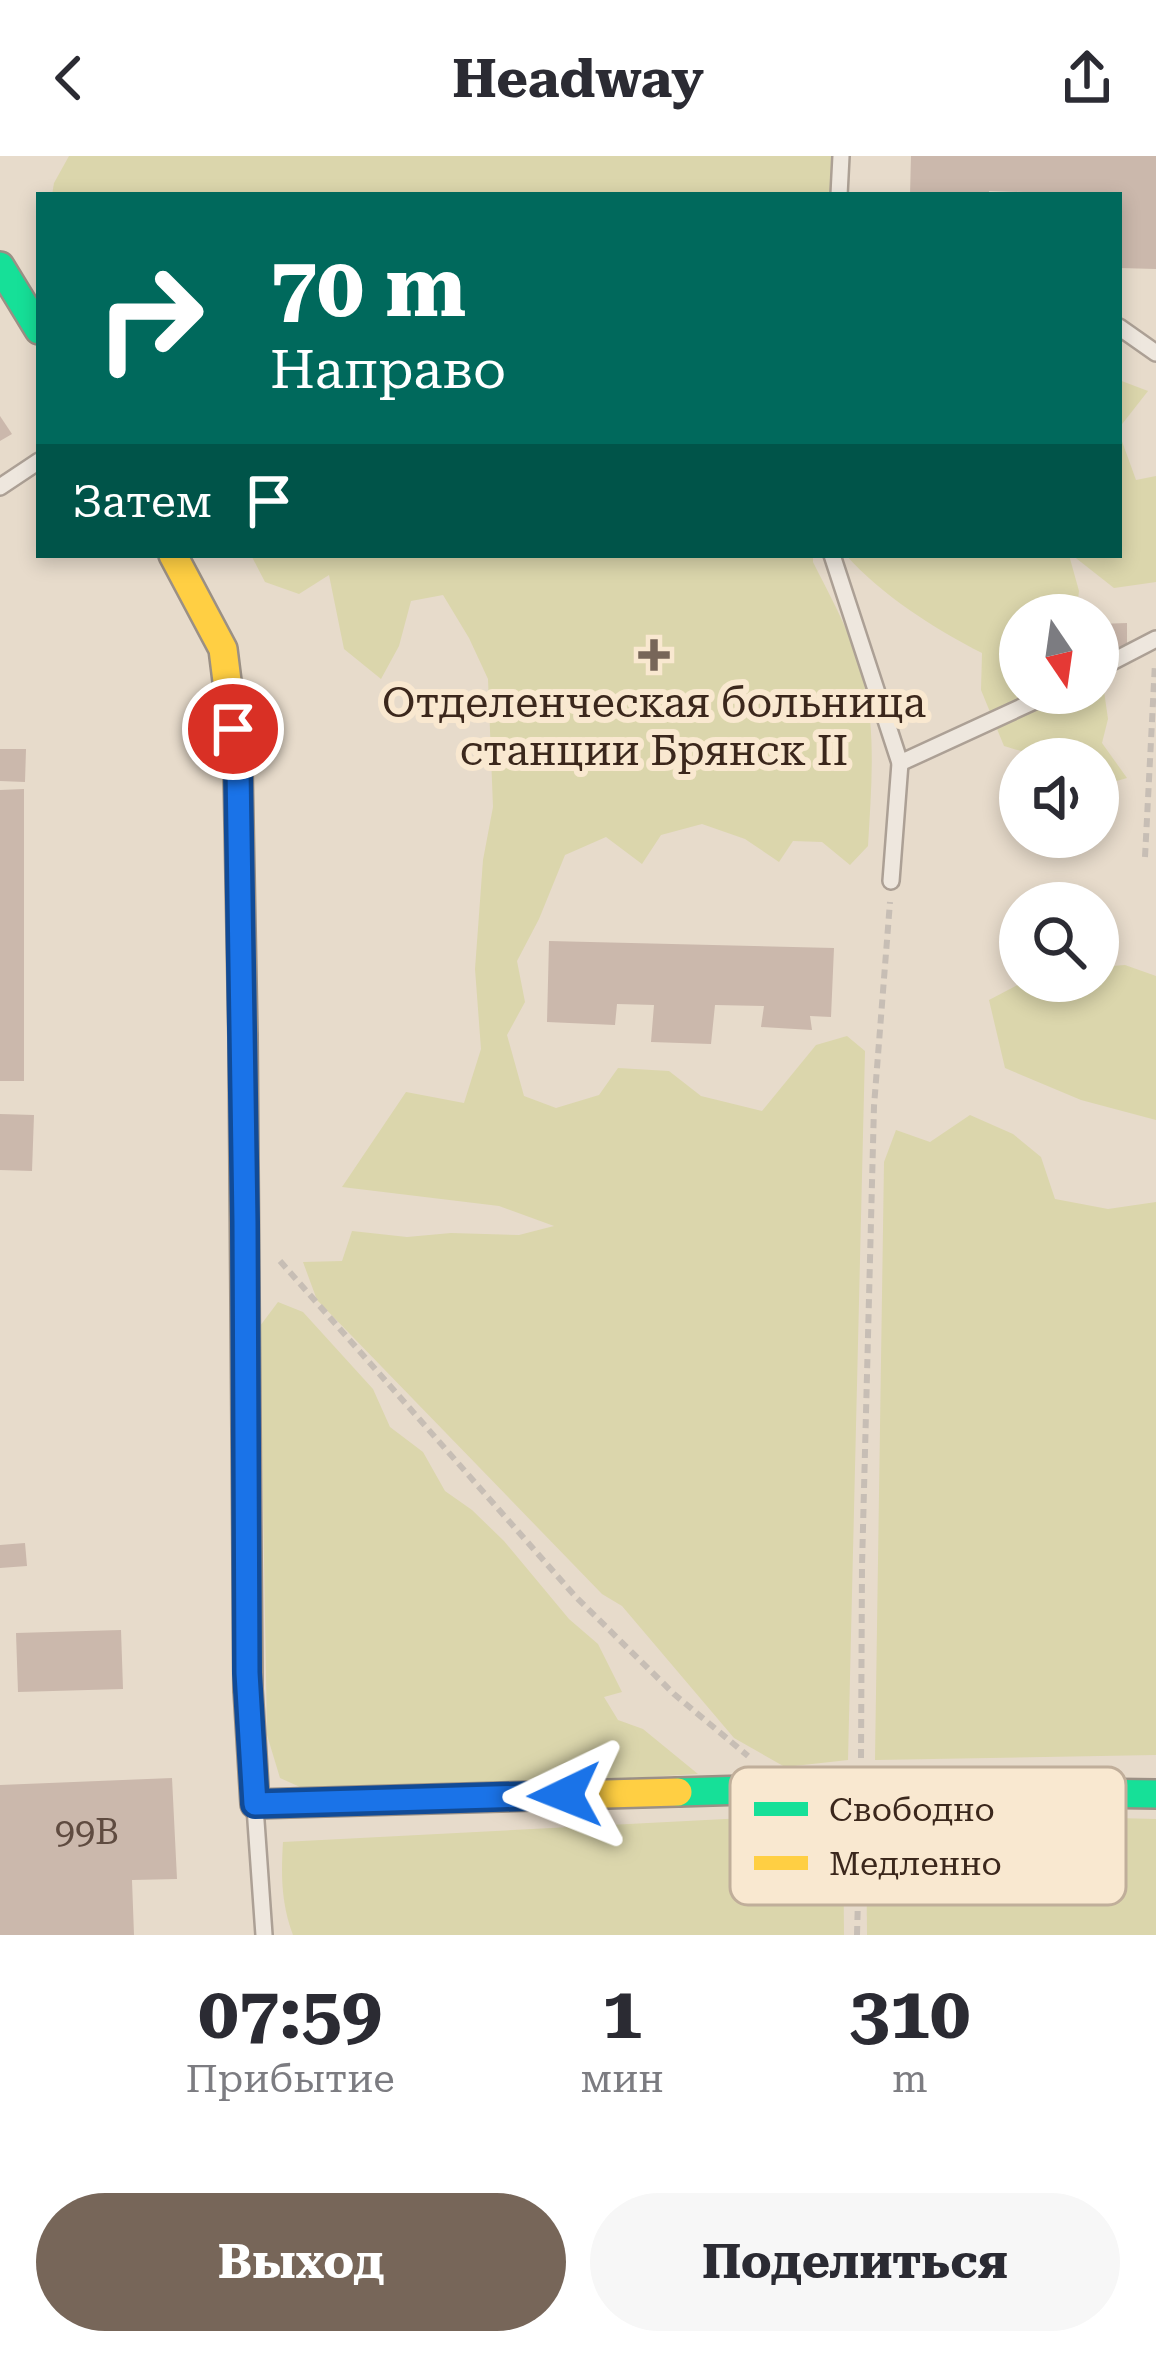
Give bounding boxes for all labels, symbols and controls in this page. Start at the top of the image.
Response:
icon: back [36,45,102,111]
icon: share [1054,45,1120,111]
text: Headway [452,47,704,110]
text: 70 m [270,238,466,336]
icon: right [72,240,228,396]
text: Направо [270,338,506,401]
icon: arrive [236,468,302,534]
text: Затем [72,475,212,528]
north arrow [999,594,1119,714]
map controls [999,594,1119,1002]
marker: Отделенческая больница станции Брянск II [638,639,670,671]
pin [182,678,284,780]
place label: Отделенческая больница станции Брянск II [382,678,926,775]
icon: arrive [200,696,266,762]
button: sound [999,738,1119,858]
button: search [999,882,1119,1002]
position arrow [502,1732,628,1858]
legend [730,1767,1126,1905]
text: Свободно [829,1790,995,1829]
house number: 99В [55,1811,119,1853]
text: Медленно [829,1844,1002,1883]
text: 07:59 [198,1971,382,2056]
text: 1 [602,1971,642,2056]
text: 310 [849,1971,970,2056]
text: Прибытие [186,2056,395,2102]
text: мин [580,2056,664,2102]
text: m [892,2056,928,2102]
button: Выход [36,2193,566,2331]
button: Поделиться [590,2193,1120,2331]

